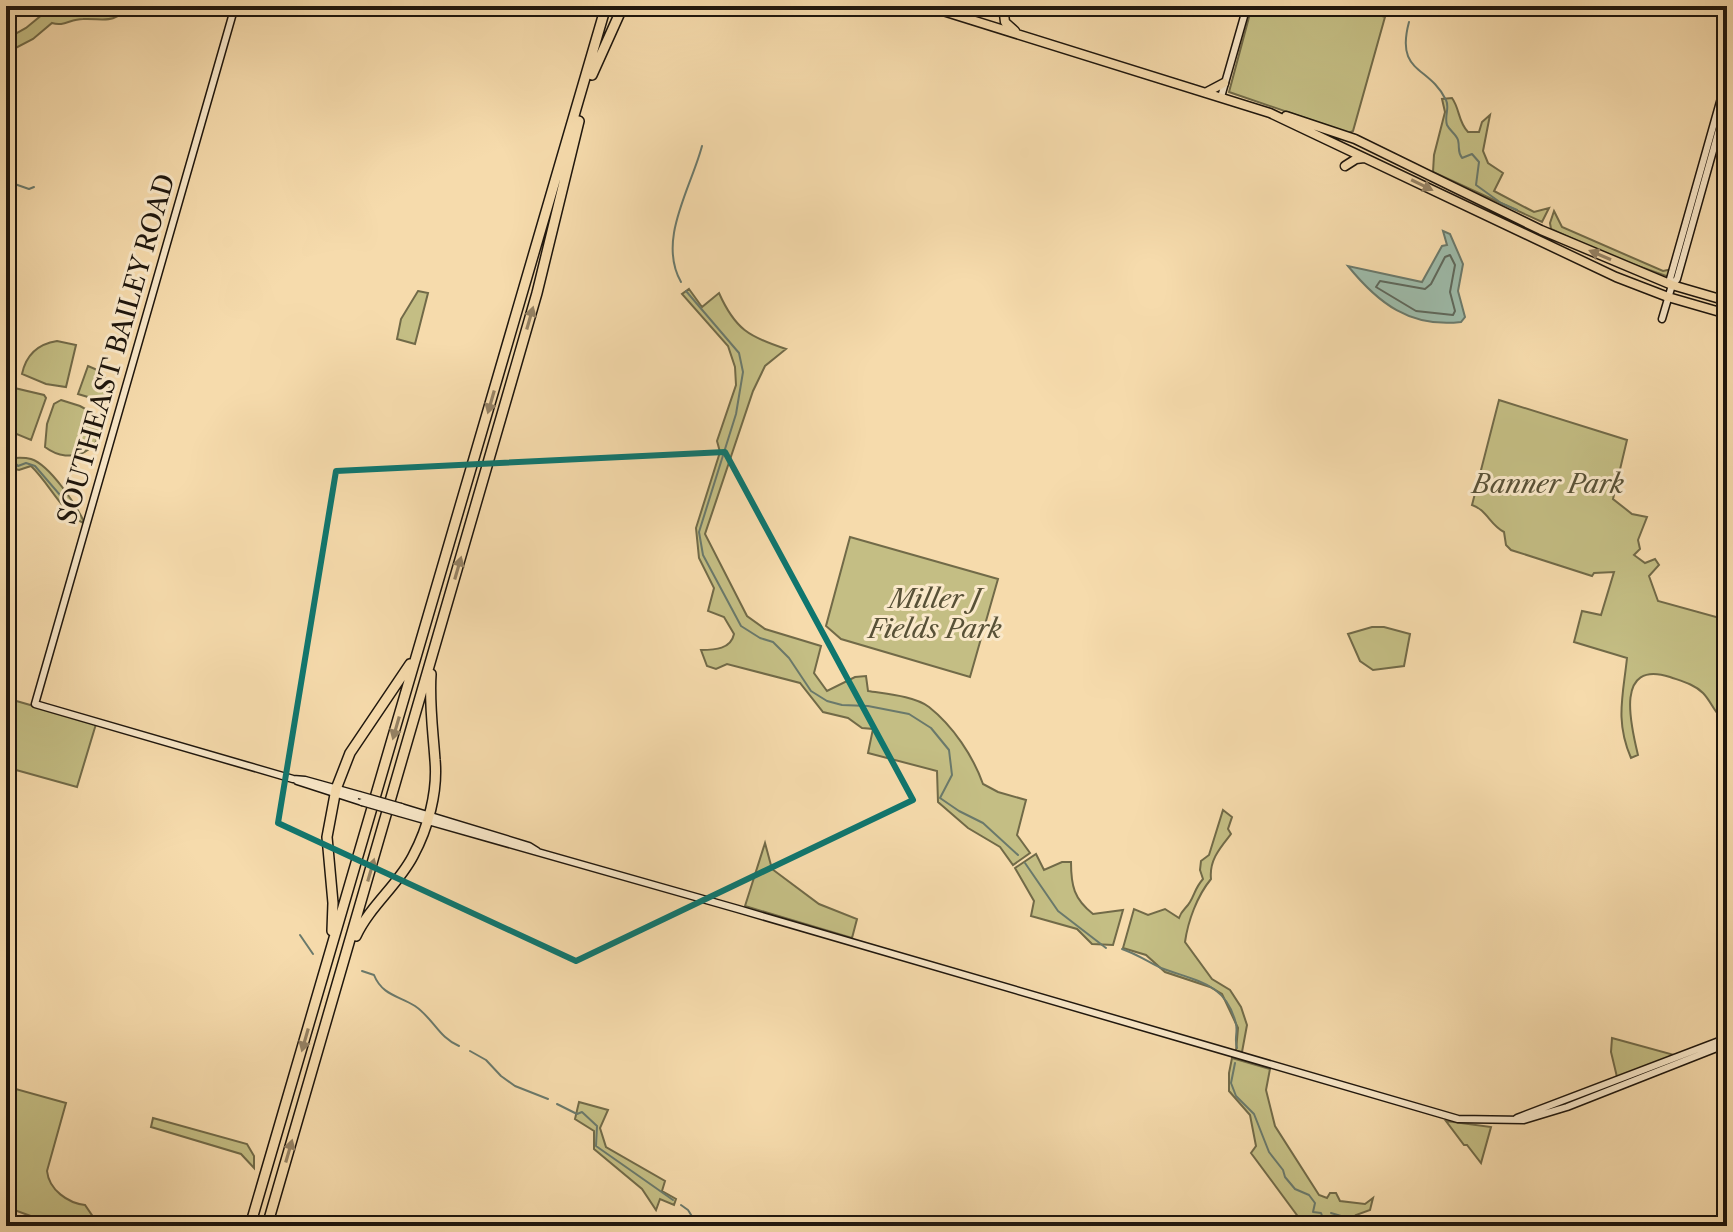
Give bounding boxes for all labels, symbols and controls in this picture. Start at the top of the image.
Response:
street label: SOUTHEAST BAILEY ROAD [51,170,181,528]
one-way arrow [1410,178,1433,192]
one-way arrow [1588,248,1612,261]
one-way arrow [524,306,536,331]
one-way arrow [484,391,497,415]
park label: Banner Park [1470,468,1624,500]
one-way arrow [452,556,464,581]
park label: Miller J Fields Park [866,583,1002,645]
one-way arrow [389,716,402,740]
one-way arrow [365,857,378,881]
one-way arrow [298,1029,311,1053]
one-way arrow [283,1139,296,1163]

